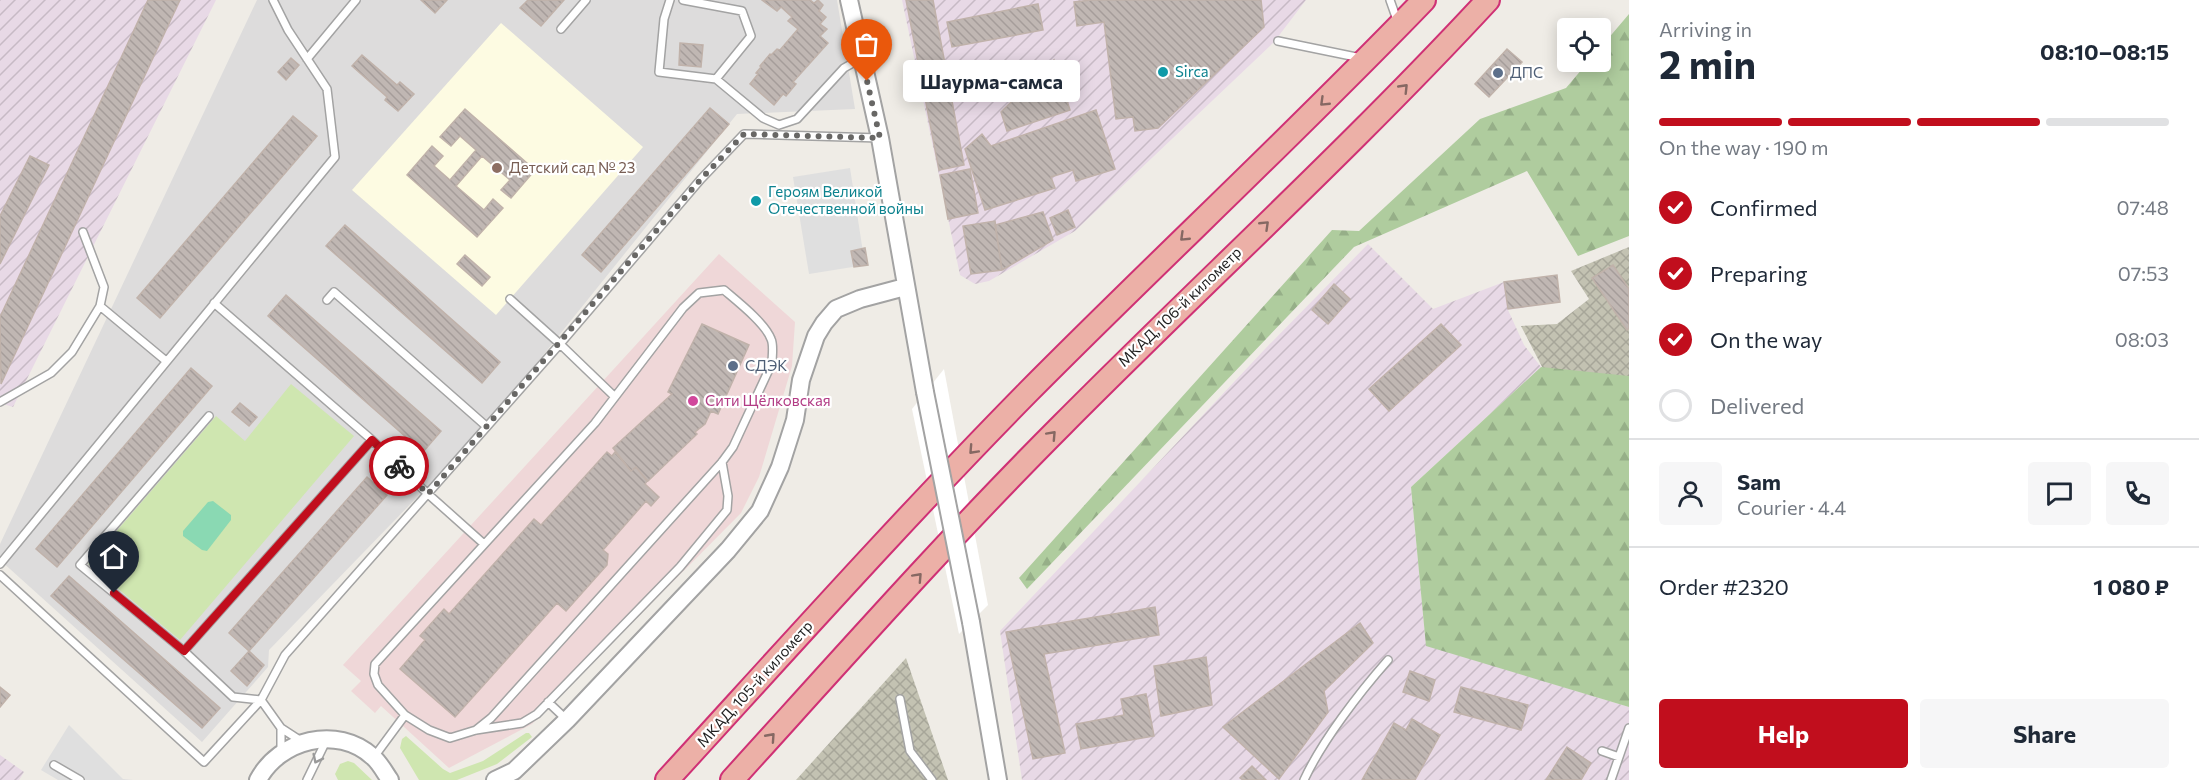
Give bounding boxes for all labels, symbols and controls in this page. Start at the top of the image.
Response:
text: Arriving in [1659,17,1752,41]
map controls [1557,18,1611,72]
button: locate [1557,18,1611,72]
pin [841,19,892,81]
icon: bag [850,28,883,61]
text: 08:10–08:15 [2040,38,2169,65]
text: 2 min [1659,39,1756,87]
callout: Шаурма-самса [903,60,1080,102]
place label: Sirca [1175,62,1209,80]
place label: ДПС [1510,63,1543,81]
marker: Sirca [1156,65,1170,79]
marker: ДПС [1491,66,1505,80]
text: Шаурма-самса [920,69,1063,93]
one-way arrow [1397,84,1408,95]
one-way arrow [1321,95,1331,106]
text: On the way · 190 m [1659,135,1828,159]
place label: Детский сад № 23 [509,158,635,176]
marker: Детский сад № 23 [490,161,504,175]
place label: Героям Великой Отечественной войны [768,182,924,217]
icon: check [1659,191,1692,224]
marker: Героям Великой Отечественной войны [749,194,763,208]
text: Confirmed [1710,194,1817,221]
text: 07:48 [2117,195,2169,219]
one-way arrow [1258,221,1269,232]
one-way arrow [1181,230,1192,241]
street label: МКАД, 106-й километр [1114,243,1245,370]
icon: check [1659,257,1692,290]
text: Preparing [1710,260,1807,287]
text: 07:53 [2118,261,2169,285]
icon: check [1659,323,1692,356]
text: On the way [1710,326,1822,353]
text: 08:03 [2115,327,2169,351]
place label: СДЭК [745,356,787,374]
marker: СДЭК [726,359,740,373]
place label: Сити Щёлковская [705,391,831,409]
text: Delivered [1710,392,1804,419]
marker: Сити Щёлковская [686,394,700,408]
one-way arrow [1044,431,1055,442]
courier [369,436,429,496]
one-way arrow [969,444,980,454]
icon: bike [383,450,416,483]
button: person [1659,462,1722,525]
button: chat [2028,462,2091,525]
button: phone [2106,462,2169,525]
text: Sam [1737,468,1781,495]
text: Courier · 4.4 [1737,495,1846,519]
pin [88,531,139,593]
icon: home [97,540,130,573]
one-way arrow [911,573,922,584]
text: Order #2320 [1659,573,1789,600]
text: 1 080 ₽ [2093,573,2169,600]
street label: МКАД, 105-й километр [693,616,816,750]
button: Help [1659,699,1908,768]
button: Share [1920,699,2169,768]
one-way arrow [764,733,775,744]
one-way arrow [313,753,325,764]

